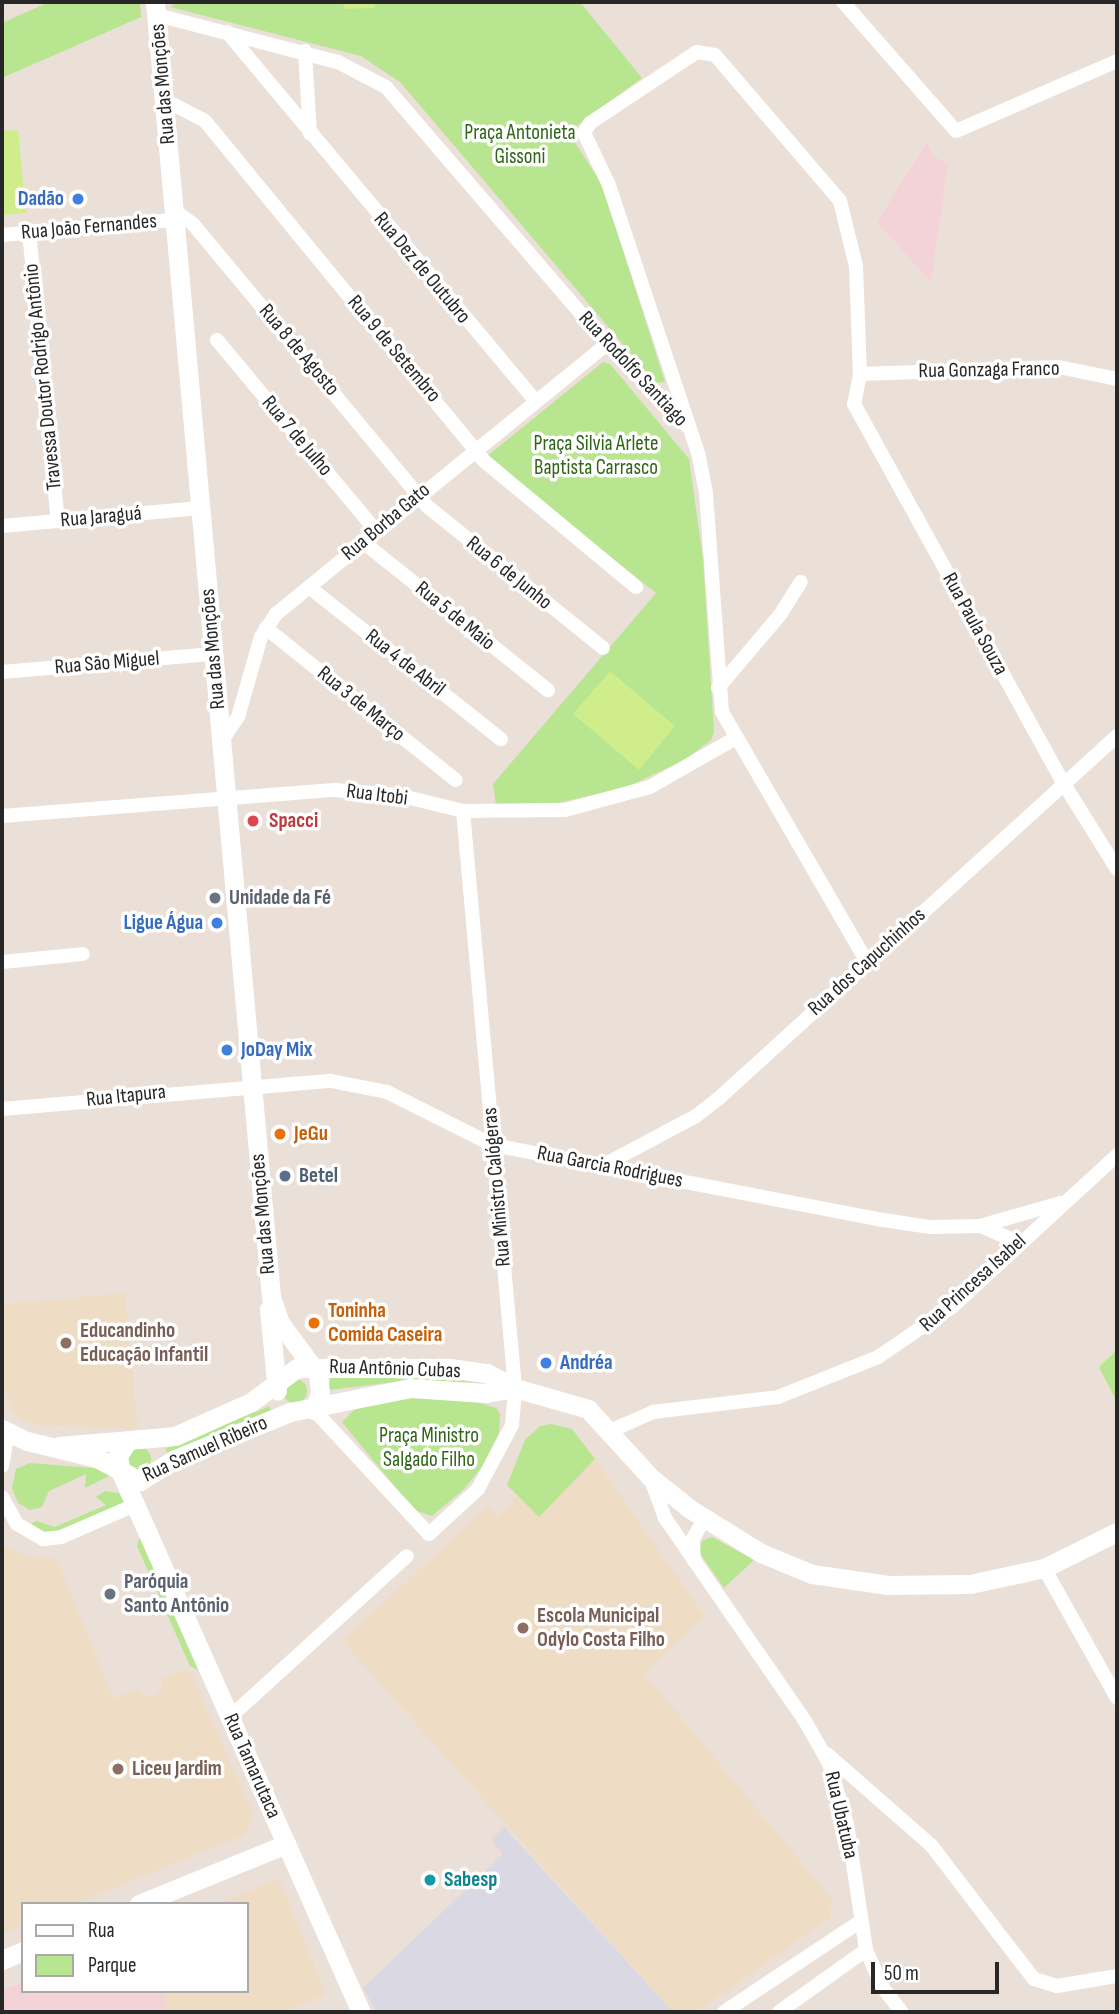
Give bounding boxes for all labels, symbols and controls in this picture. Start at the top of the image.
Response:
street label: Rua das Monções [145,23,181,145]
park label: Praça Antonieta Gissoni [464,120,576,170]
place label: Dadão [18,186,64,212]
marker: Dadão [70,191,86,207]
street label: Rua Dez de Outubro [368,207,476,329]
street label: Rua João Fernandes [20,209,158,245]
street label: Travessa Doutor Rodrigo Antônio [19,262,67,492]
street label: Rua 9 de Setembro [342,290,446,408]
street label: Rua 8 de Agosto [253,299,345,401]
street label: Rua Rodolfo Santiago [573,306,693,432]
street label: Rua Gonzaga Franco [918,356,1060,384]
street label: Rua 7 de Julho [256,391,338,481]
park label: Praça Silvia Arlete Baptista Carrasco [534,431,658,481]
street label: Rua Borba Gato [337,478,435,566]
street label: Rua Jaraguá [59,501,143,533]
street label: Rua 6 de Junho [461,531,557,615]
street label: Rua Paula Souza [937,569,1013,679]
street label: Rua 5 de Maio [410,576,500,656]
street label: Rua das Monções [195,588,231,710]
street label: Rua 4 de Abril [360,624,450,702]
street label: Rua São Miguel [54,646,160,680]
street label: Rua 3 de Março [312,661,410,747]
street label: Rua Itobi [345,779,409,811]
place label: Spacci [269,808,318,834]
marker: Spacci [243,811,263,831]
place label: Unidade da Fé [229,885,331,911]
marker: Unidade da Fé [207,890,223,906]
street label: Rua dos Capuchinhos [803,903,931,1021]
place label: Ligue Água [123,910,203,936]
marker: Ligue Água [209,915,225,931]
place label: JoDay Mix [241,1037,312,1063]
marker: JoDay Mix [219,1042,235,1058]
street label: Rua Itapura [85,1079,167,1113]
street label: Rua Ministro Calógeras [478,1107,516,1267]
place label: JeGu [294,1121,328,1147]
marker: JeGu [272,1126,288,1142]
street label: Rua Garcia Rodrigues [535,1141,685,1193]
street label: Rua das Monções [245,1153,281,1275]
place label: Betel [299,1163,338,1189]
marker: Betel [277,1168,293,1184]
street label: Rua Princesa Isabel [915,1229,1031,1337]
place label: Toninha Comida Caseira [328,1298,442,1348]
marker: Toninha Comida Caseira [306,1315,322,1331]
place label: Educandinho Educação Infantil [80,1318,208,1368]
marker: Educandinho Educação Infantil [58,1335,74,1351]
place label: Andréa [560,1350,613,1376]
street label: Rua Antônio Cubas [329,1354,461,1384]
marker: Andréa [538,1355,554,1371]
street label: Rua Samuel Ribeiro [139,1410,271,1488]
park label: Praça Ministro Salgado Filho [379,1423,479,1473]
place label: Paróquia Santo Antônio [124,1569,229,1619]
marker: Paróquia Santo Antônio [102,1586,118,1602]
place label: Escola Municipal Odylo Costa Filho [537,1603,665,1653]
marker: Escola Municipal Odylo Costa Filho [515,1620,531,1636]
street label: Rua Tamarutaca [218,1710,286,1822]
place label: Liceu Jardim [132,1756,222,1782]
marker: Liceu Jardim [110,1761,126,1777]
street label: Rua Ubatuba [819,1769,863,1861]
place label: Sabesp [444,1867,497,1893]
marker: Sabesp [422,1872,438,1888]
legend [21,1902,248,1993]
text: Rua [88,1918,115,1943]
scale bar [874,1948,1002,1992]
text: Parque [88,1953,136,1978]
text: 50 m [884,1961,919,1986]

